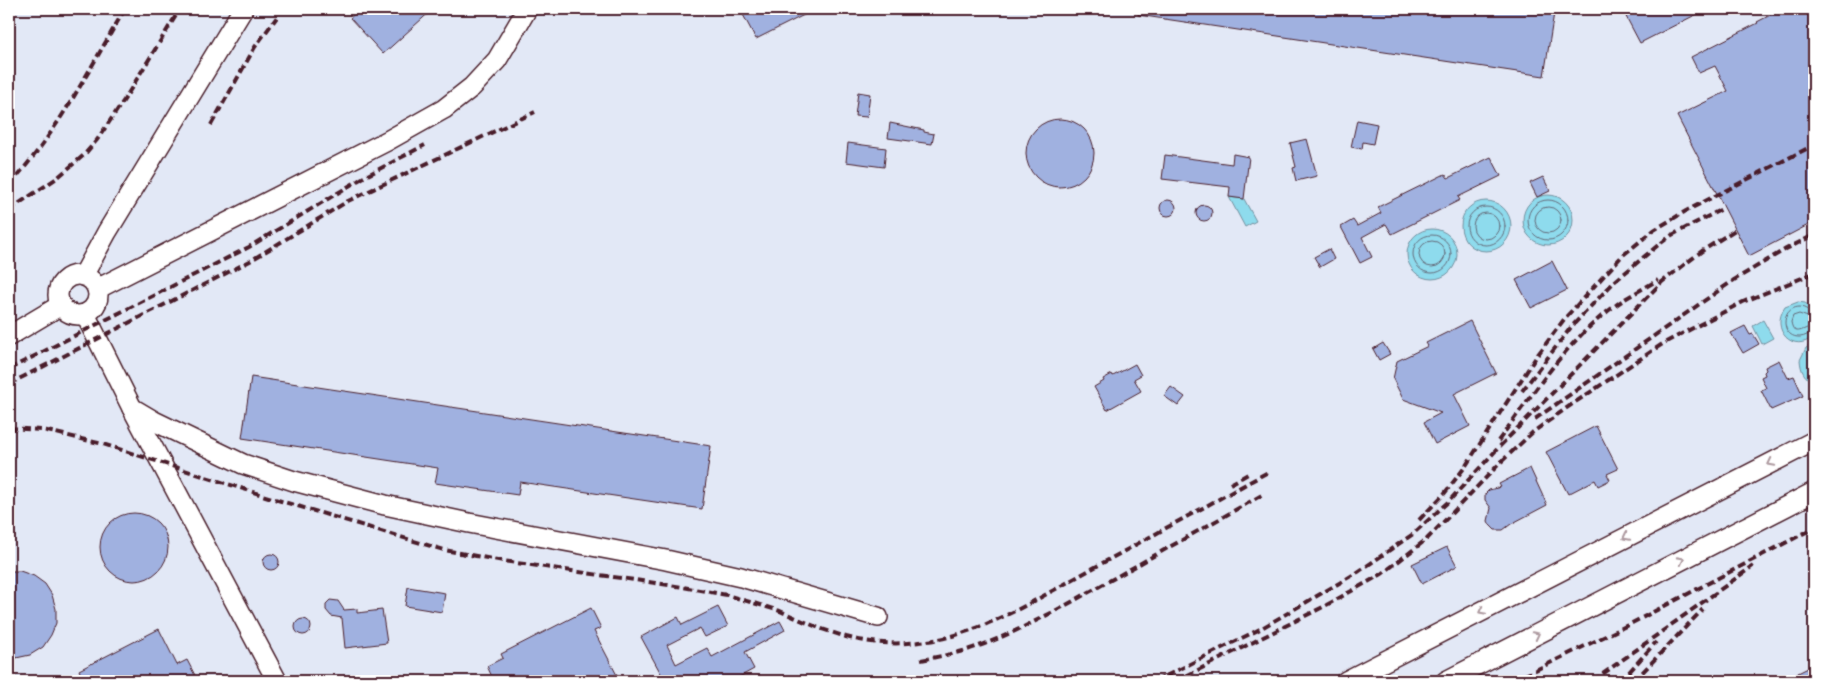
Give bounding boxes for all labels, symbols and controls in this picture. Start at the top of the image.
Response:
one-way arrow [1767,457,1776,467]
one-way arrow [1623,531,1632,541]
one-way arrow [1676,557,1685,567]
one-way arrow [1478,605,1487,615]
one-way arrow [1531,631,1540,641]

